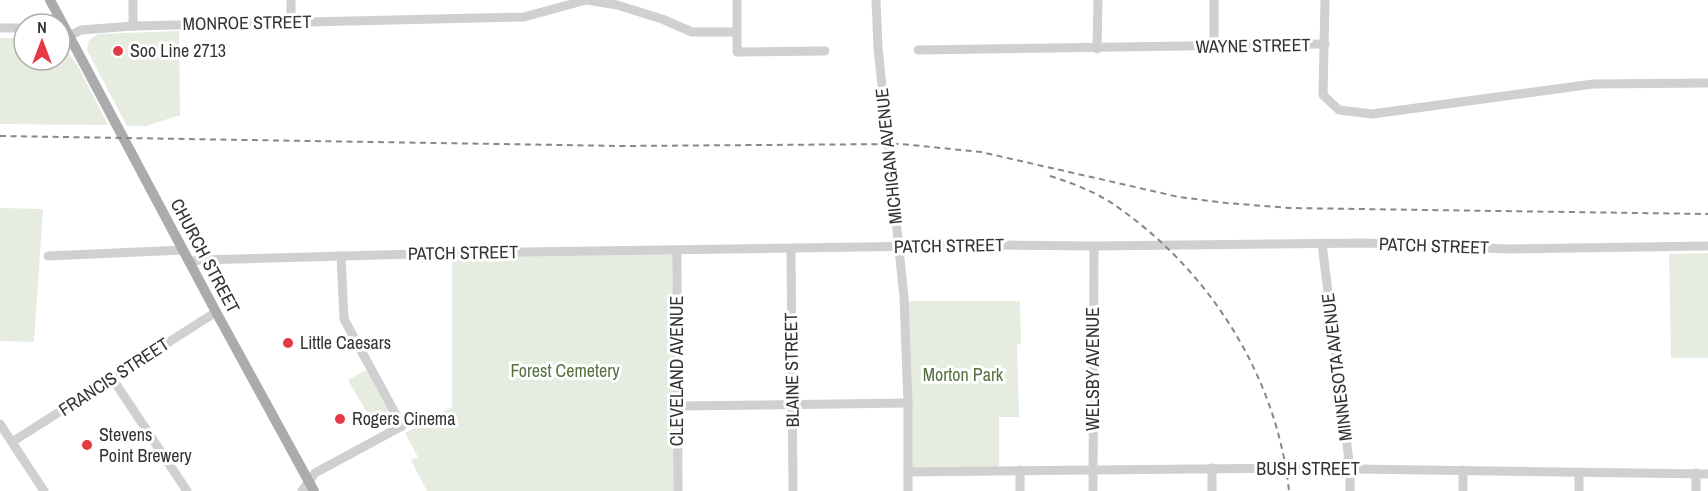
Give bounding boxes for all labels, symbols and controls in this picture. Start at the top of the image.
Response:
street label: MONROE STREET [182,9,312,36]
north arrow [12,12,72,72]
text: N [37,16,47,38]
street label: WAYNE STREET [1195,32,1311,59]
place label: Soo Line 2713 [130,38,226,63]
marker: Soo Line 2713 [111,44,125,58]
street label: MICHIGAN AVENUE [869,87,908,225]
street label: CHURCH STREET [165,194,246,317]
street label: PATCH STREET [1379,231,1490,260]
street label: PATCH STREET [894,232,1004,259]
street label: PATCH STREET [408,239,518,266]
street label: MINNESOTA AVENUE [1315,292,1358,442]
street label: CLEVELAND AVENUE [664,296,689,446]
street label: WELSBY AVENUE [1080,307,1105,431]
street label: BLAINE STREET [778,312,805,428]
place label: Little Caesars [300,330,391,355]
street label: FRANCIS STREET [54,331,174,422]
marker: Little Caesars [281,336,295,350]
park label: Forest Cemetery [510,358,620,383]
park label: Morton Park [923,362,1004,387]
place label: Rogers Cinema [352,406,455,431]
marker: Rogers Cinema [333,412,347,426]
place label: Stevens Point Brewery [99,422,192,468]
marker: Stevens Point Brewery [80,438,94,452]
street label: BUSH STREET [1256,456,1360,481]

